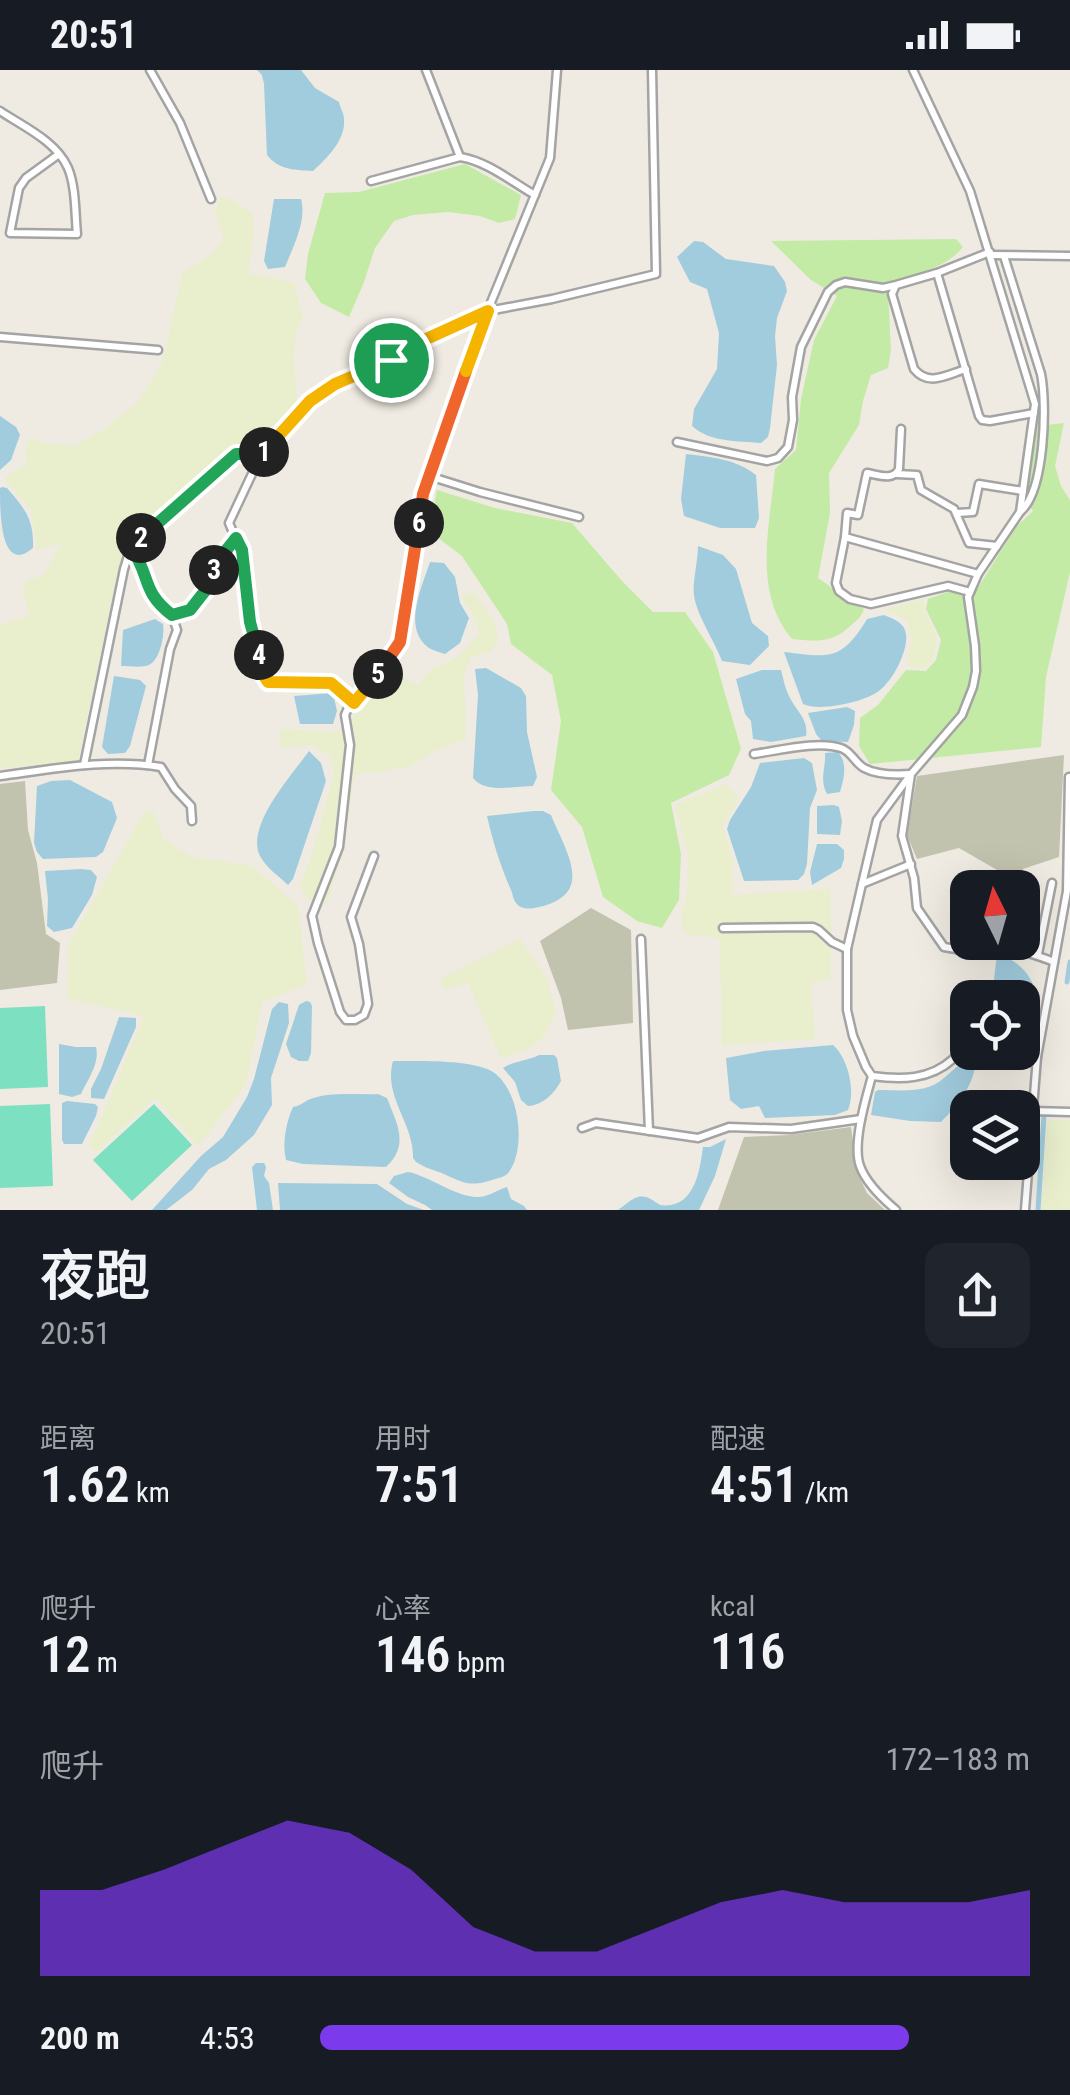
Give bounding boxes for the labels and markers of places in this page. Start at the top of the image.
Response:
pin [349,318,434,403]
pin: 1 [239,427,289,477]
pin: 6 [394,498,444,548]
pin: 2 [116,513,166,563]
pin: 3 [189,545,239,595]
pin: 4 [234,630,284,680]
pin: 5 [353,649,403,699]

